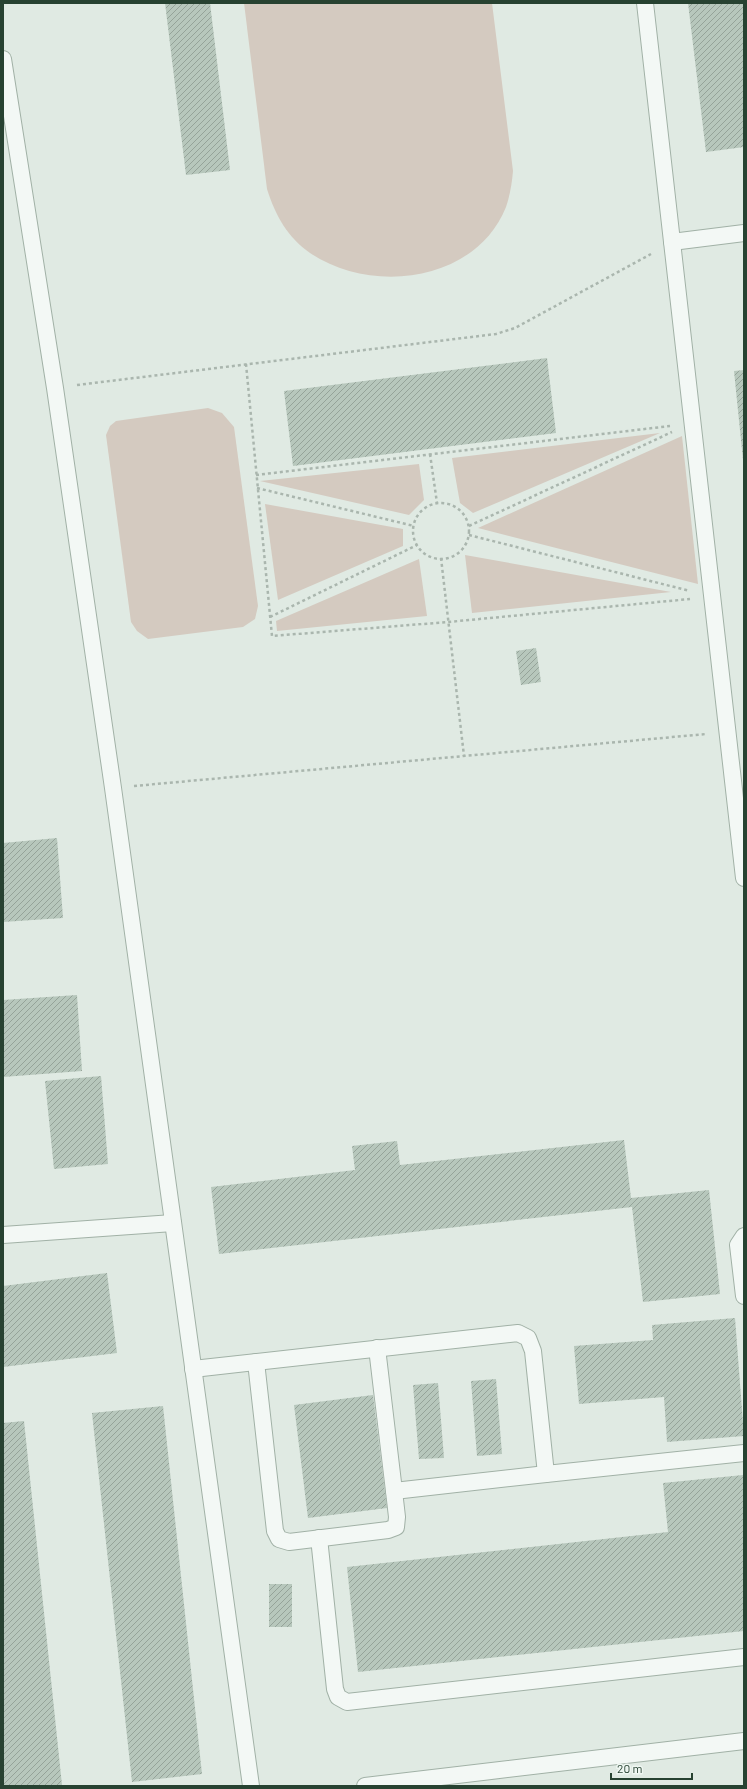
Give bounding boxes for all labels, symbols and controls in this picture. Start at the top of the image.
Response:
scale bar [611,1755,692,1781]
text: 20 m [617,1761,643,1775]

